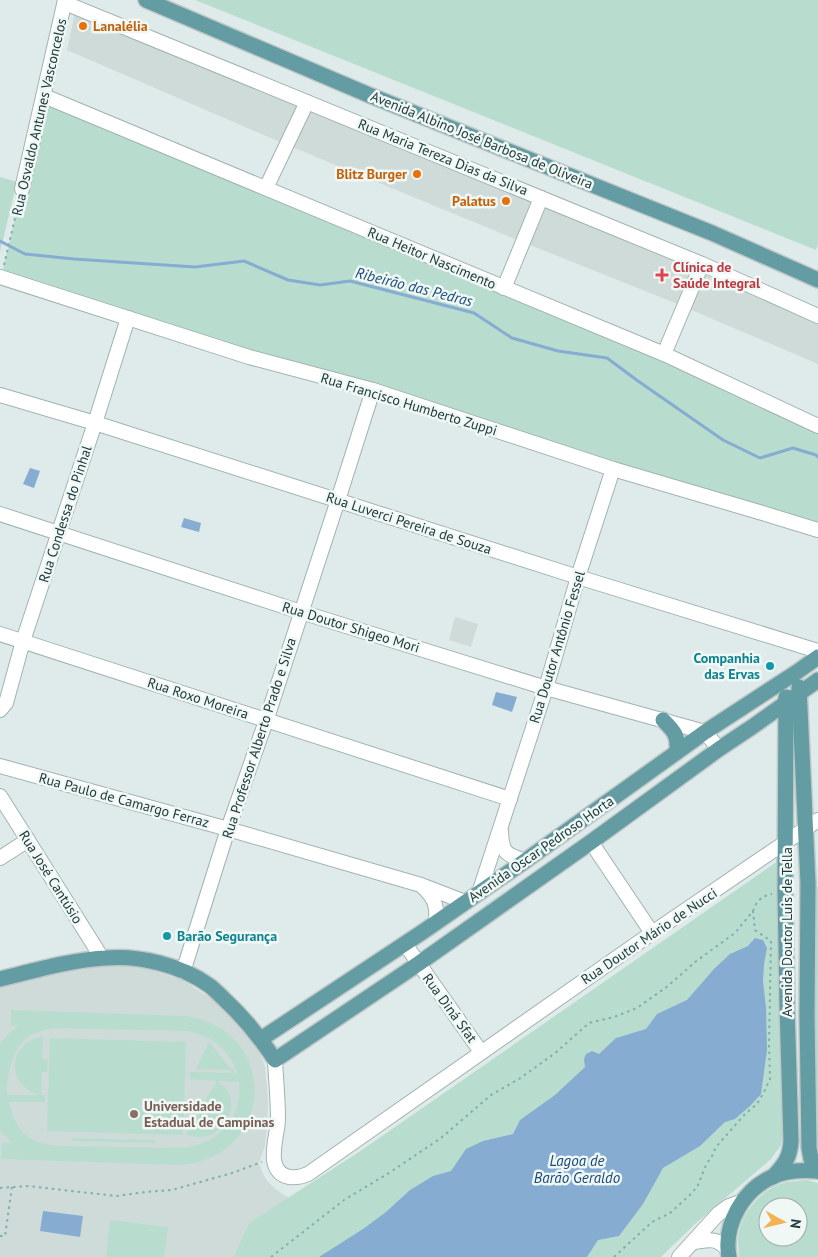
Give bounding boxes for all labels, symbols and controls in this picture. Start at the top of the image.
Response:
street label: Rua Osvaldo Antunes Vasconcelos [8,16,71,217]
place label: Lanalélia [93,17,148,35]
marker: Lanalélia [77,20,89,32]
street label: Avenida Albino José Barbosa de Oliveira [368,87,596,193]
street label: Rua Maria Tereza Dias da Silva [355,115,531,199]
place label: Blitz Burger [336,165,407,183]
marker: Blitz Burger [411,168,423,180]
place label: Palatus [452,192,496,210]
marker: Palatus [500,195,512,207]
street label: Rua Heitor Nascimento [365,223,499,293]
place label: Clínica de Saúde Integral [673,258,761,292]
water label: Ribeirão das Pedras [354,263,475,310]
marker: Clínica de Saúde Integral [655,268,669,282]
street label: Rua Francisco Humberto Zuppi [319,369,499,439]
street label: Rua Condessa do Pinhal [34,443,96,585]
street label: Rua Luverci Pereira de Souza [324,488,494,558]
street label: Rua Doutor Antônio Fessel [525,568,589,726]
street label: Rua Doutor Shigeo Mori [280,598,422,656]
street label: Rua Professor Alberto Prado e Silva [218,635,300,841]
place label: Companhia das Ervas [693,649,760,683]
marker: Companhia das Ervas [764,660,776,672]
street label: Rua Roxo Moreira [145,673,251,723]
street label: Rua Paulo de Camargo Ferraz [37,769,211,831]
street label: Avenida Oscar Pedroso Horta [465,792,617,906]
street label: Rua José Cantúsio [15,827,87,927]
street label: Avenida Doutor Luis de Tella [778,847,796,1017]
street label: Rua Doutor Mário de Nucci [577,884,721,988]
place label: Barão Segurança [177,927,277,945]
marker: Barão Segurança [161,930,173,942]
street label: Rua Diná Sfat [419,970,481,1046]
place label: Universidade Estadual de Campinas [144,1097,275,1131]
marker: Universidade Estadual de Campinas [128,1108,140,1120]
water label: Lagoa de Barão Geraldo [534,1151,620,1187]
north arrow [758,1197,808,1247]
text: N [786,1218,805,1230]

